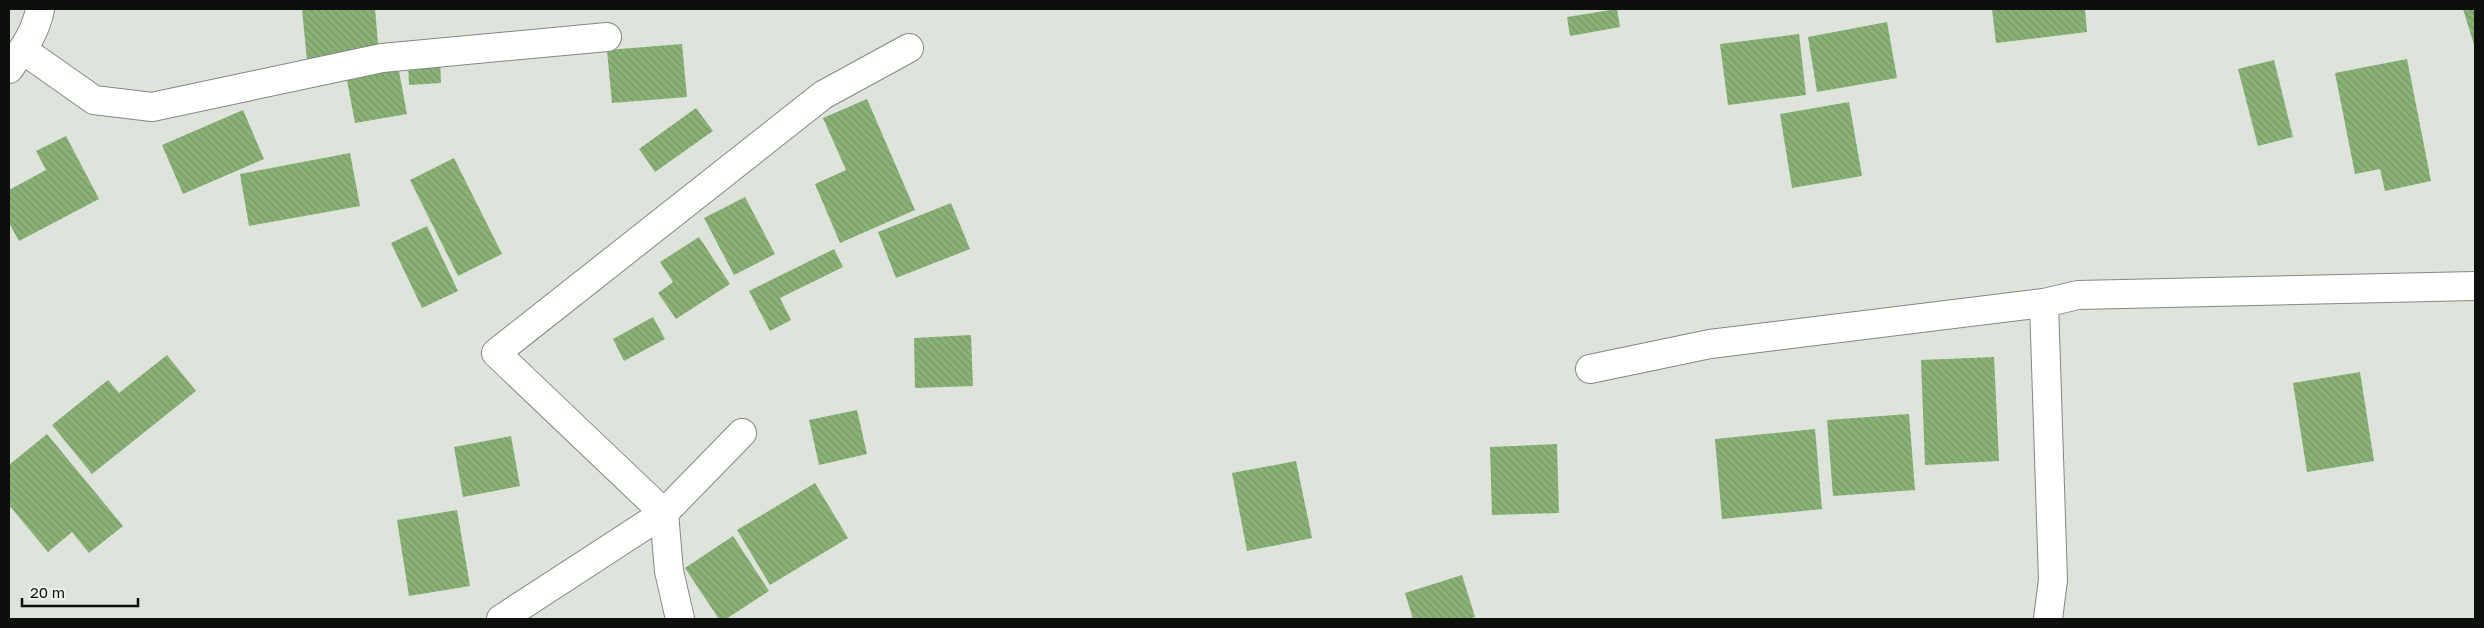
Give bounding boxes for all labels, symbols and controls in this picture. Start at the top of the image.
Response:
scale bar [22,576,139,608]
text: 20 m [30,583,65,601]

